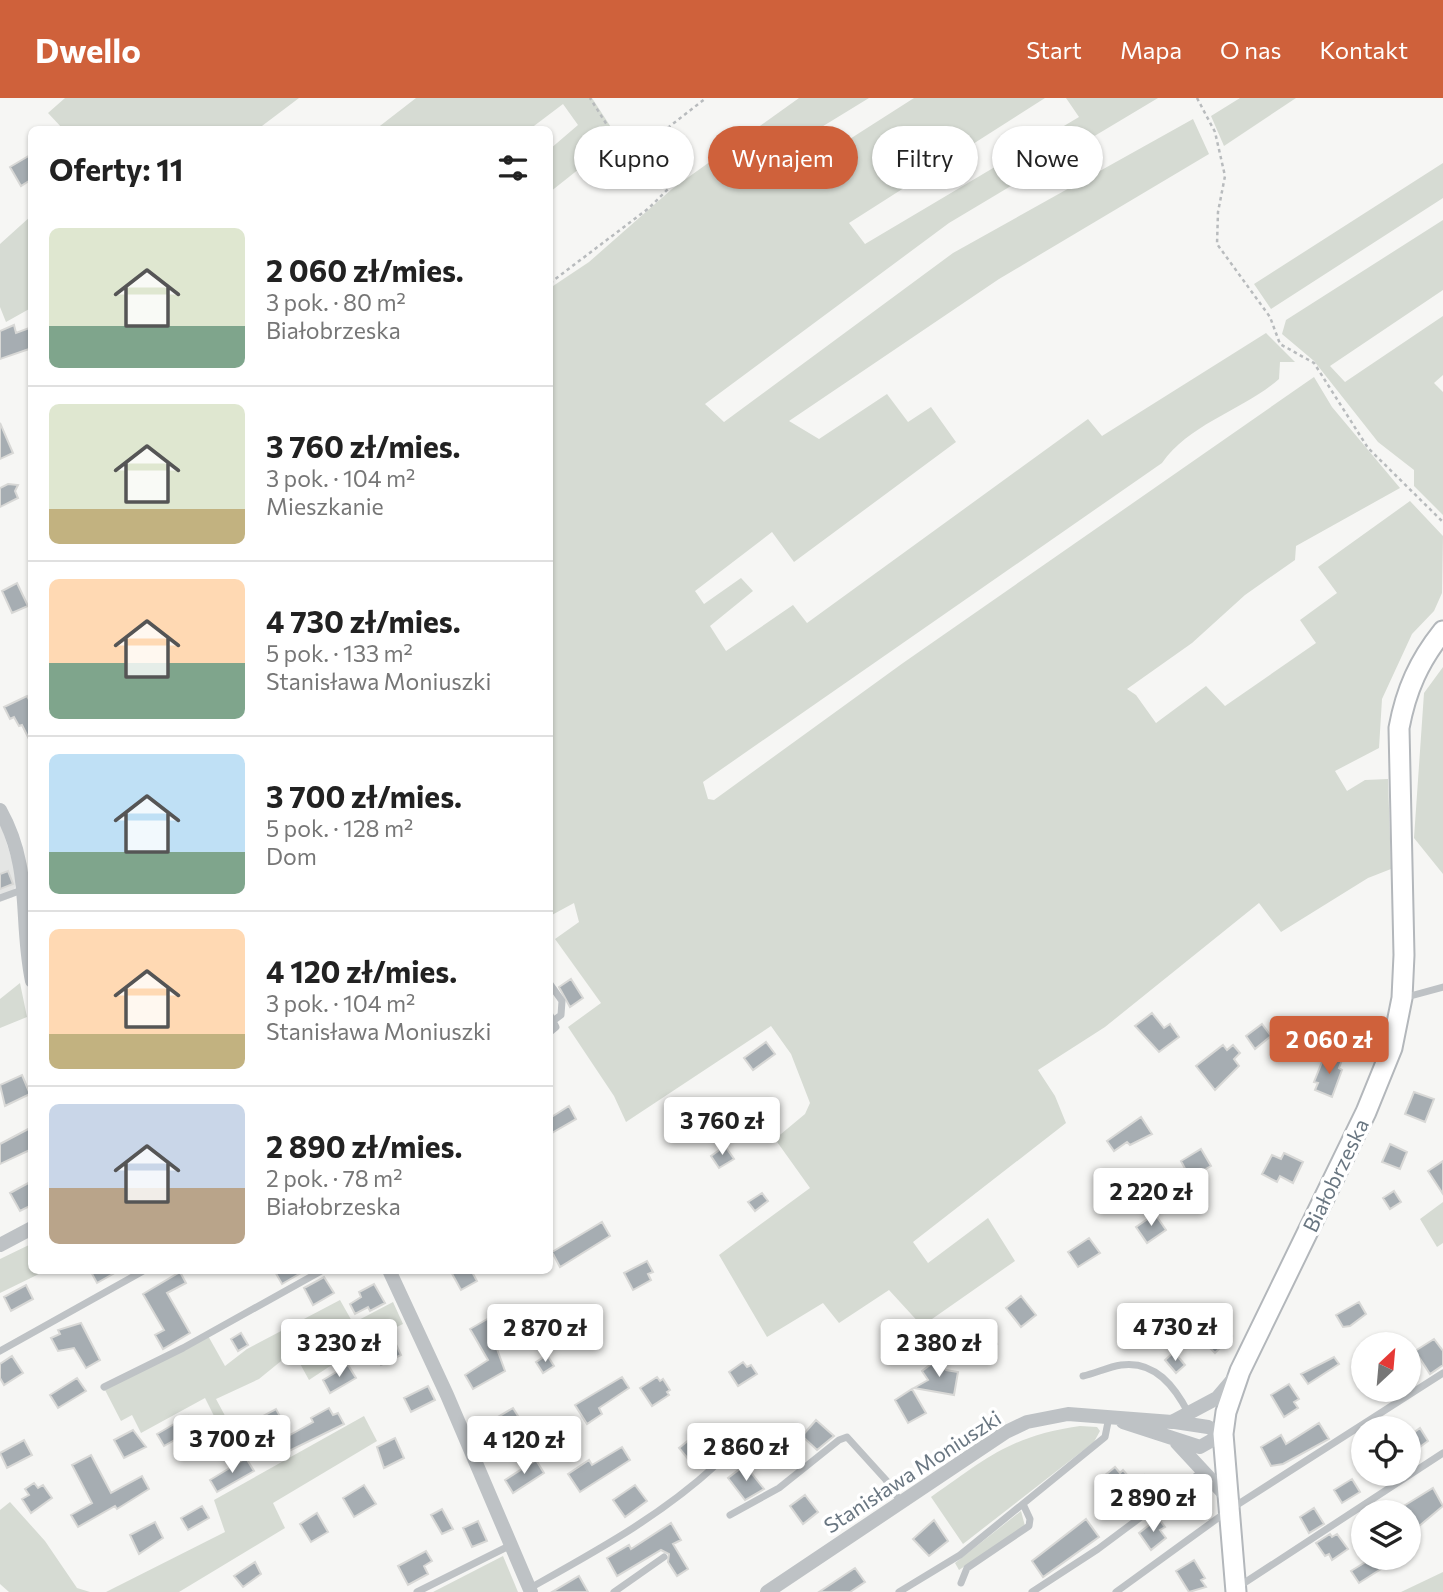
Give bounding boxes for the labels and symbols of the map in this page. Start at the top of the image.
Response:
pin: 2 060 zł [1257,1016,1401,1076]
pin: 3 760 zł [650,1098,794,1157]
street label: Białobrzeska [1297,1114,1373,1236]
pin: 2 220 zł [1079,1168,1223,1228]
pin: 2 870 zł [473,1304,617,1364]
pin: 4 730 zł [1103,1304,1247,1363]
pin: 3 230 zł [267,1320,411,1379]
pin: 2 380 zł [867,1320,1011,1379]
north arrow [1351,1332,1421,1402]
street label: Stanisława Moniuszki [819,1404,1005,1538]
pin: 3 700 zł [160,1416,304,1475]
pin: 4 120 zł [452,1416,596,1476]
pin: 2 860 zł [674,1424,818,1483]
pin: 2 890 zł [1081,1474,1225,1534]

